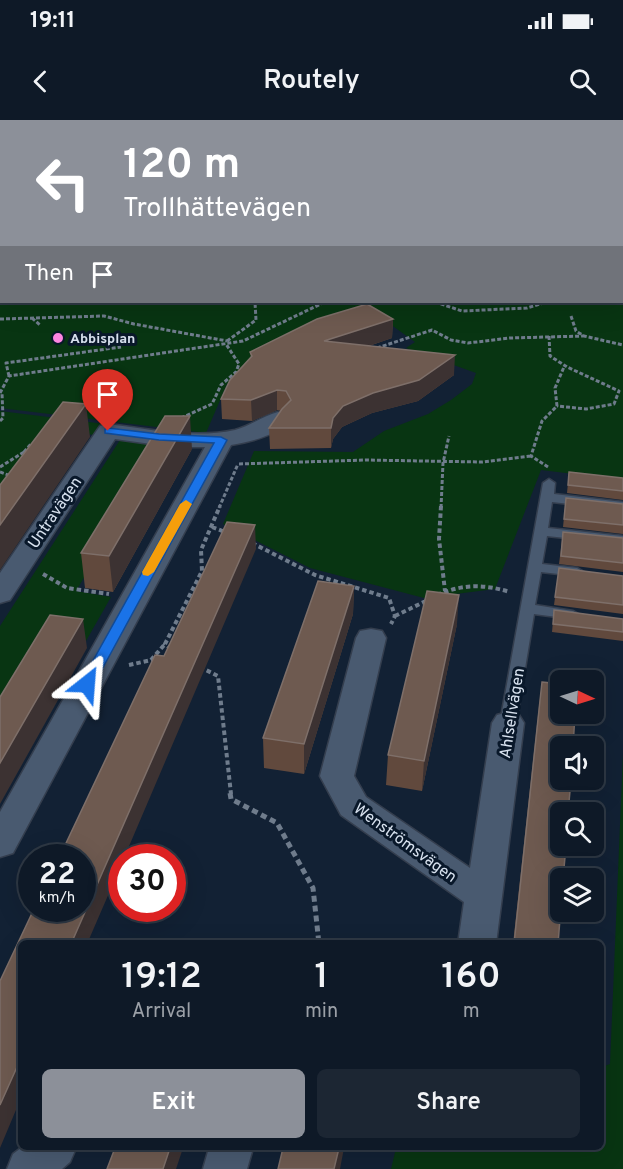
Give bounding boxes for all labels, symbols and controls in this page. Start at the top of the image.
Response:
text: 19:11 [30,8,75,35]
text: Routely [263,64,360,98]
icon: back [24,65,57,98]
icon: search [566,65,599,98]
text: 120 m [123,140,240,193]
icon: left [24,144,102,222]
text: Trollhättevägen [123,192,311,226]
icon: arrive [86,258,119,291]
text: Then [24,261,74,288]
marker: Abbisplan [51,331,65,345]
place label: Abbisplan [70,331,135,348]
pin [82,369,133,431]
icon: arrive [91,378,124,411]
street label: Untravägen [24,473,87,553]
position arrow [55,652,119,716]
street label: Ahlsellvägen [496,667,530,760]
north arrow [550,670,604,724]
map controls [550,670,604,922]
button: sound [550,736,604,790]
street label: Wenströmsvägen [349,799,460,888]
button: search [550,802,604,856]
speed limit sign: 30 [108,844,186,922]
text: 22 [39,857,75,894]
button: layers [550,868,604,922]
text: km/h [39,889,75,908]
text: 19:12 [121,955,202,1001]
text: 1 [315,955,329,1001]
text: 160 [441,955,501,1001]
text: Arrival [132,999,191,1025]
text: min [305,999,338,1025]
text: m [463,999,480,1025]
button: Exit [42,1069,305,1138]
button: Share [317,1069,580,1138]

